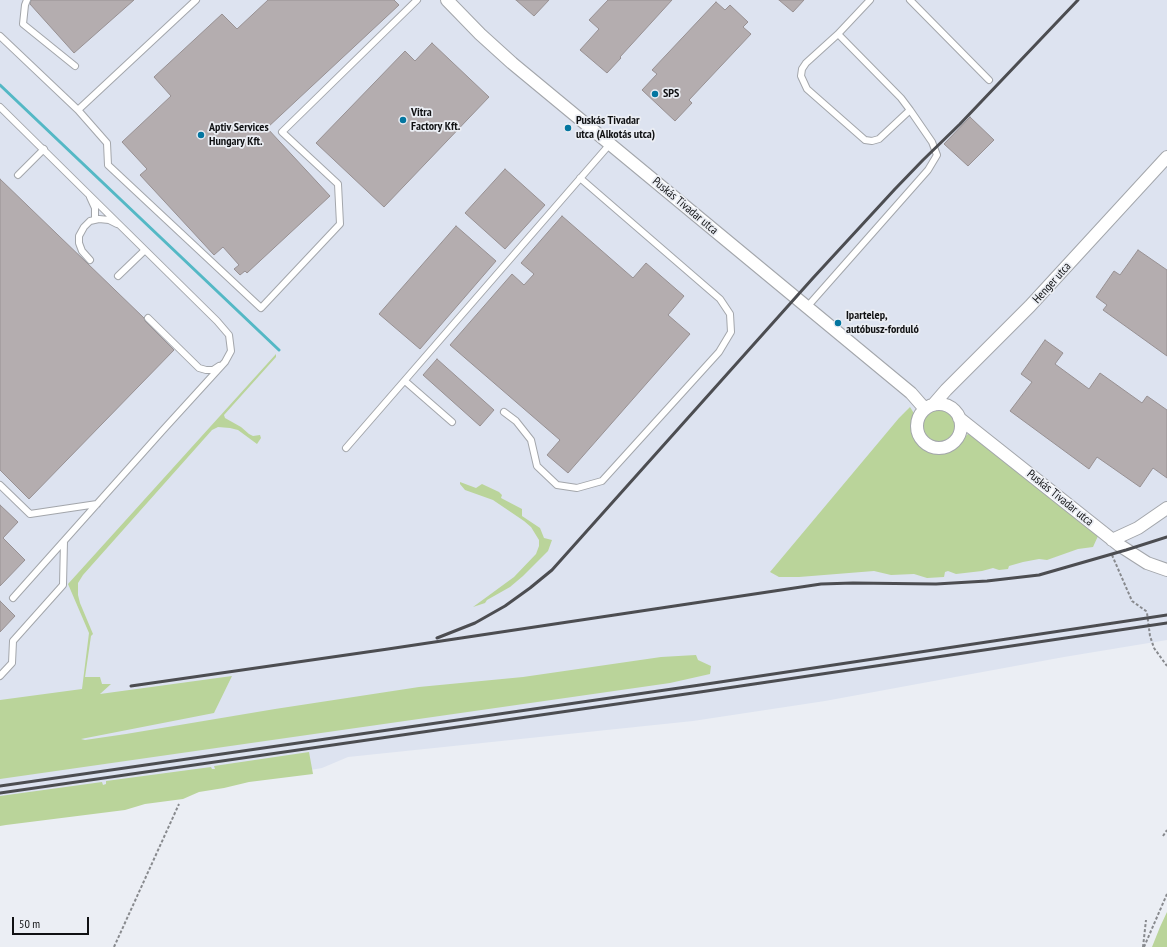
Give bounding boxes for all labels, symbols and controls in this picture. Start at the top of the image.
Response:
place label: SPS [663,87,679,101]
marker: SPS [650,89,660,99]
place label: Vitra Factory Kft. [411,106,460,134]
place label: Puskás Tivadar utca (Alkotás utca) [576,114,655,142]
marker: Vitra Factory Kft. [398,115,408,125]
place label: Aptiv Services Hungary Kft. [209,121,269,149]
marker: Puskás Tivadar utca (Alkotás utca) [563,123,573,133]
marker: Aptiv Services Hungary Kft. [196,130,206,140]
street label: Puskás Tivadar utca [649,174,721,238]
street label: Henger utca [1030,260,1074,306]
place label: Ipartelep, autóbusz-forduló [846,309,919,337]
marker: Ipartelep, autóbusz-forduló [833,318,843,328]
street label: Puskás Tivadar utca [1024,467,1096,529]
scale bar [14,909,91,935]
text: 50 m [19,916,40,931]

